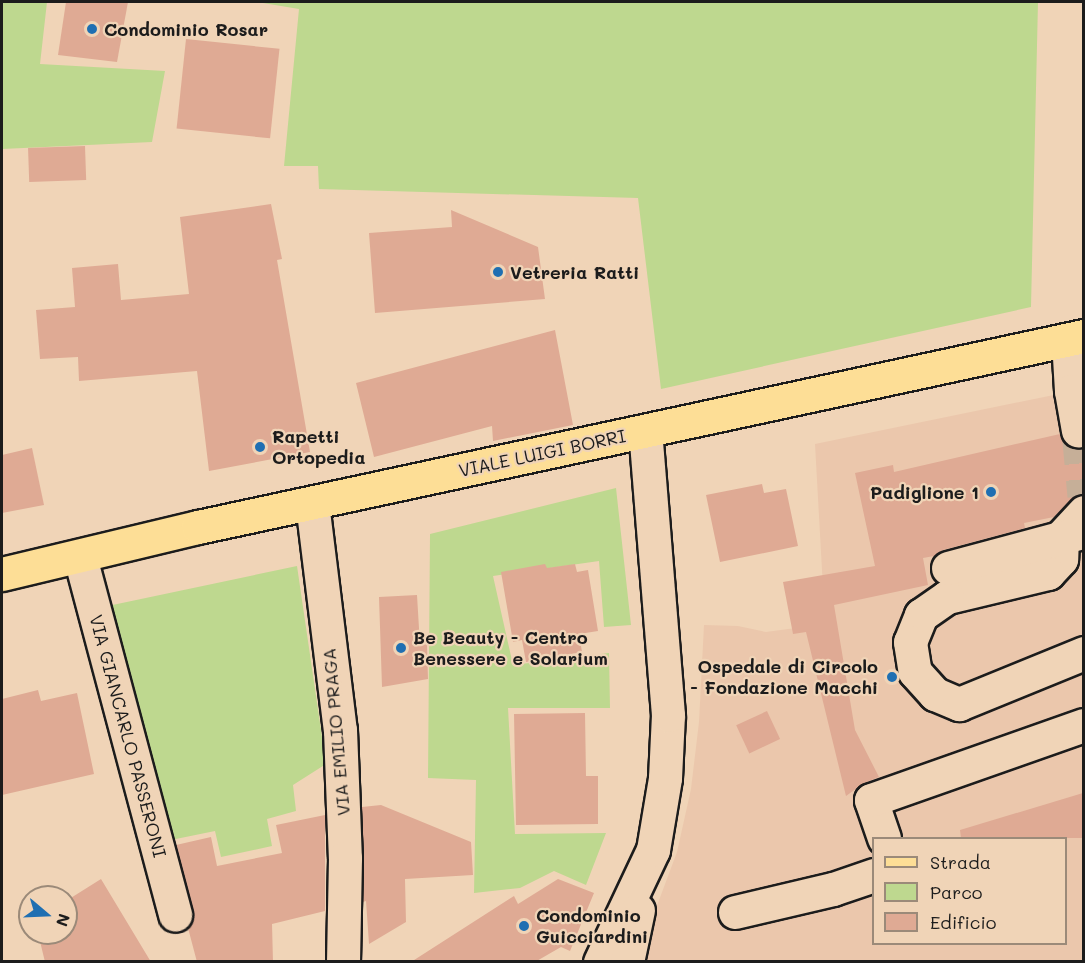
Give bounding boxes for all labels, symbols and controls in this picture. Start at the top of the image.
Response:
place label: Condominio Rosar [104,18,268,40]
marker: Condominio Rosar [85,22,99,36]
place label: Vetreria Ratti [510,261,639,283]
marker: Vetreria Ratti [491,265,505,279]
street label: VIALE LUIGI BORRI [457,425,627,481]
place label: Rapetti Ortopedia [272,426,366,468]
marker: Rapetti Ortopedia [253,440,267,454]
place label: Padiglione 1 [870,481,979,503]
marker: Padiglione 1 [984,485,998,499]
street label: VIA GIANCARLO PASSERONI [85,612,171,860]
place label: Be Beauty - Centro Benessere e Solarium [413,627,608,670]
marker: Be Beauty - Centro Benessere e Solarium [394,641,408,655]
street label: VIA EMILIO PRAGA [318,647,354,817]
place label: Ospedale di Circolo - Fondazione Macchi [690,656,878,698]
marker: Ospedale di Circolo - Fondazione Macchi [883,668,901,686]
legend [872,837,1067,945]
text: Strada [930,850,991,874]
text: Parco [930,880,983,904]
north arrow [18,885,78,945]
place label: Condominio Guicciardini [536,905,648,948]
text: Edificio [930,910,997,934]
text: N [52,911,76,930]
marker: Condominio Guicciardini [517,919,531,933]

